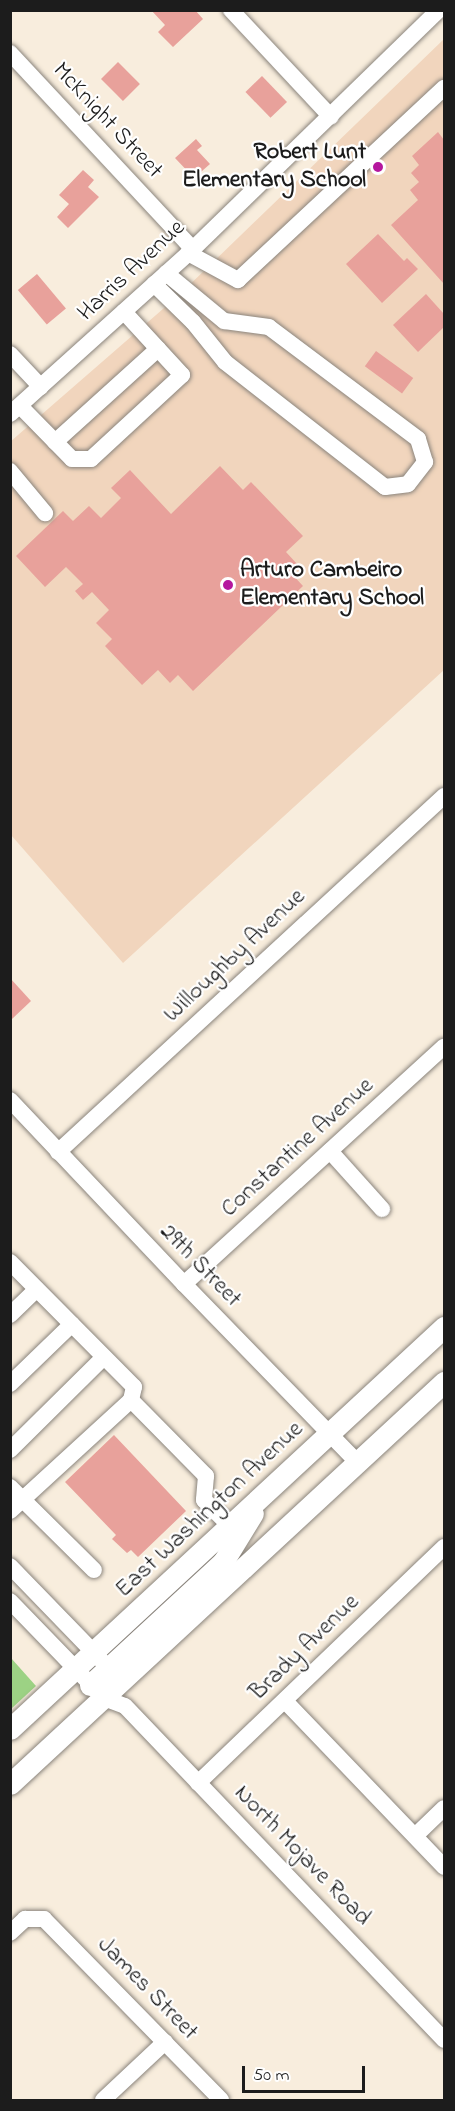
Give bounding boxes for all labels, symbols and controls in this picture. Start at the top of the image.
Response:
street label: McKnight Street [46,57,168,185]
place label: Robert Lunt Elementary School [182,139,366,195]
marker: Robert Lunt Elementary School [371,160,385,174]
street label: Harris Avenue [72,214,192,328]
place label: Arturo Cambeiro Elementary School [240,557,424,613]
marker: Arturo Cambeiro Elementary School [221,578,235,592]
street label: Willoughby Avenue [158,883,312,1029]
street label: Constantine Avenue [216,1072,380,1224]
street label: 29th Street [153,1218,247,1314]
street label: East Washington Avenue [110,1416,310,1604]
street label: Brady Avenue [244,1589,366,1707]
street label: North Mojave Road [227,1780,377,1932]
street label: James Street [91,1931,203,2047]
scale bar [245,2054,368,2092]
text: 50 m [253,2063,290,2089]

